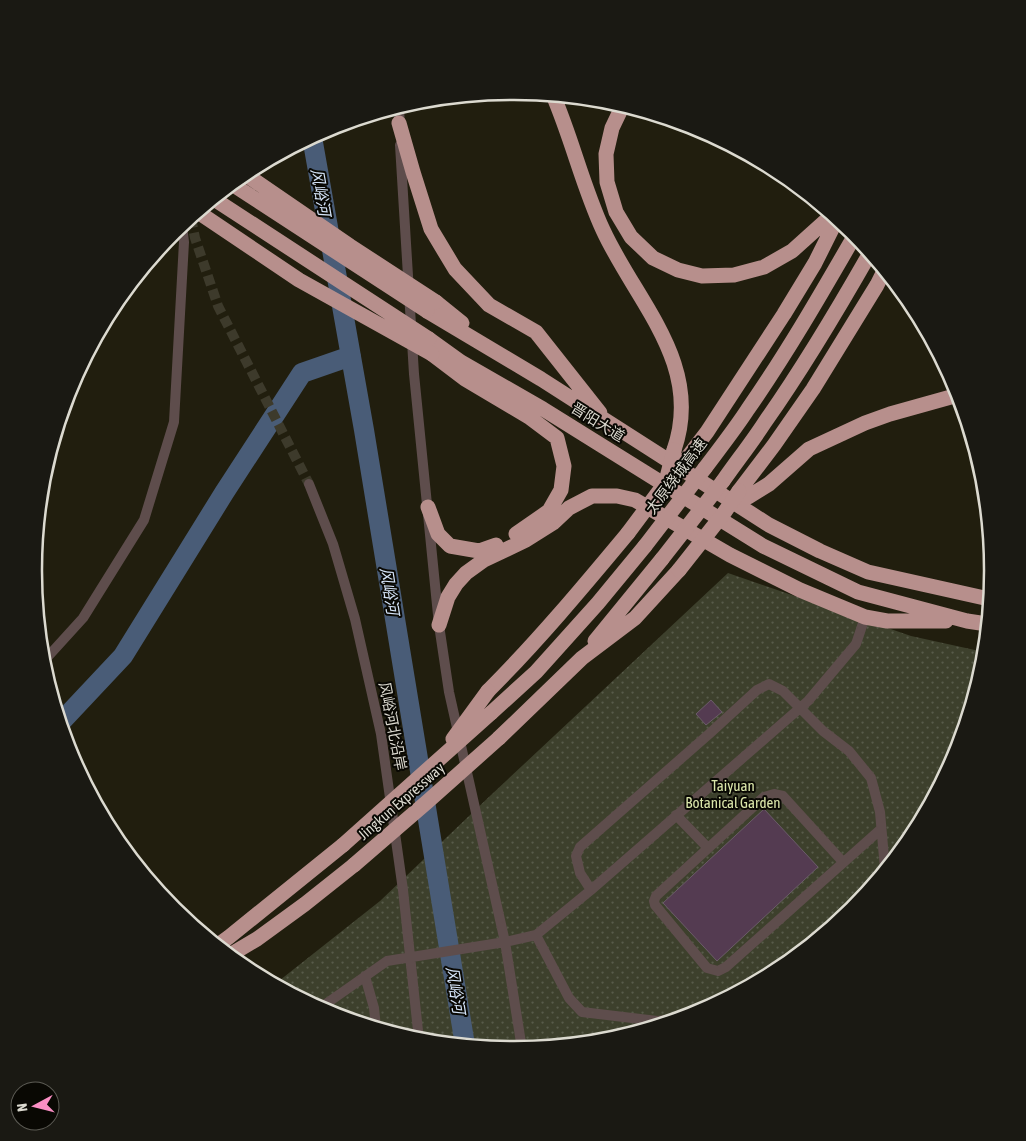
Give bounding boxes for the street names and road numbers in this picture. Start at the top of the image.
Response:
street label: 晋阳大道 [568,399,628,445]
street label: 太原绕城高速 [642,435,710,517]
street label: 风峪河北沿岸 [376,680,410,772]
street label: Jingkun Expressway [354,759,448,843]

